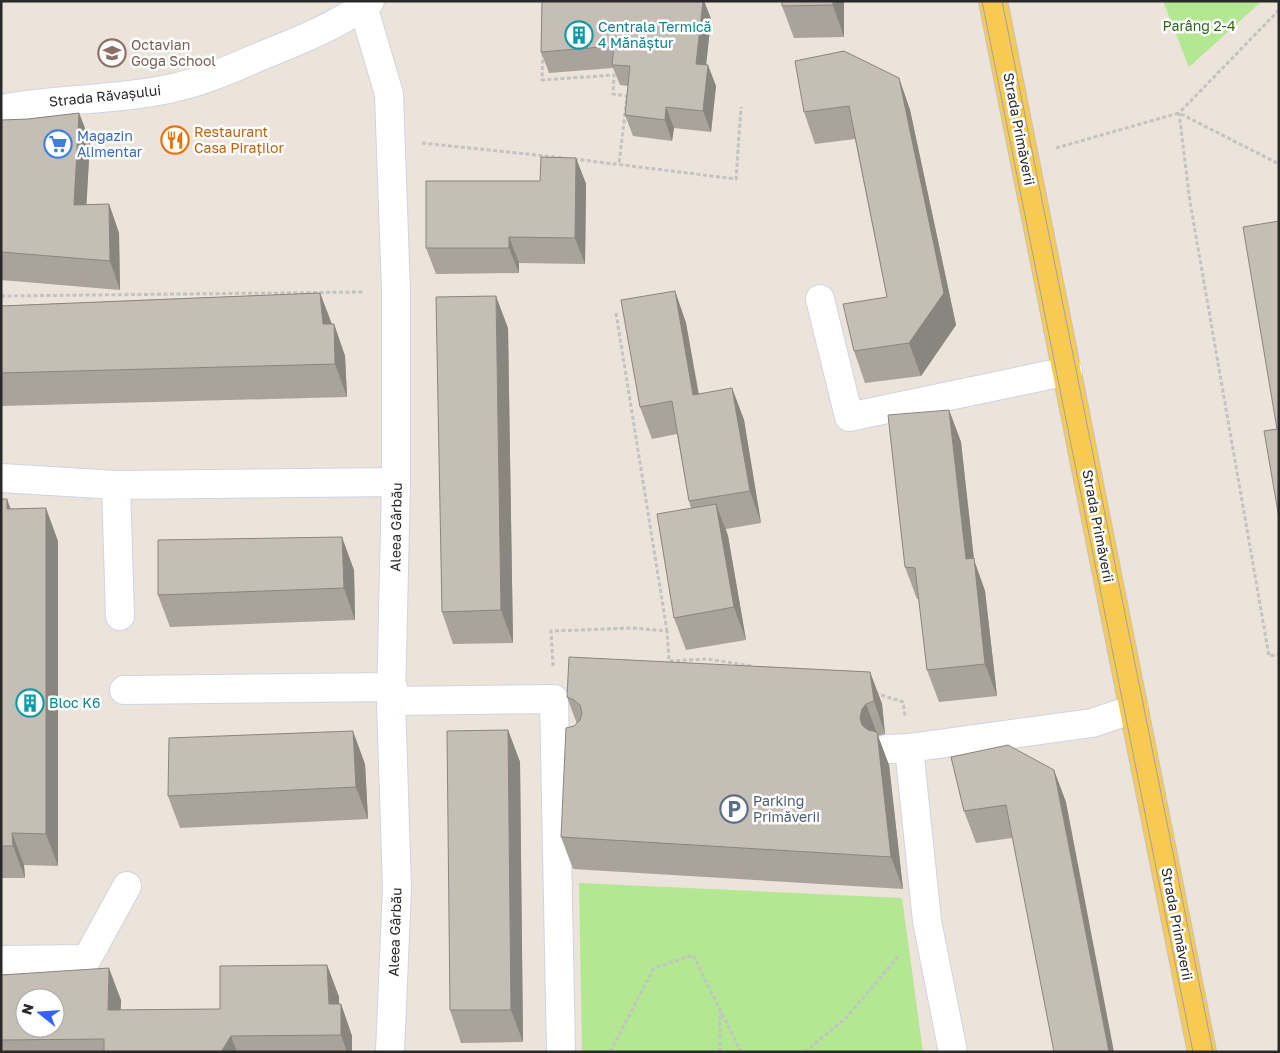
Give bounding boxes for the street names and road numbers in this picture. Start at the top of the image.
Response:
street label: Strada Primăverii [1000,71,1039,187]
street label: Strada Răvașului [48,81,162,110]
street label: Strada Primăverii [1079,468,1118,584]
street label: Aleea Gârbău [386,482,405,572]
street label: Strada Primăverii [1158,866,1197,982]
street label: Aleea Gârbău [384,887,405,977]

